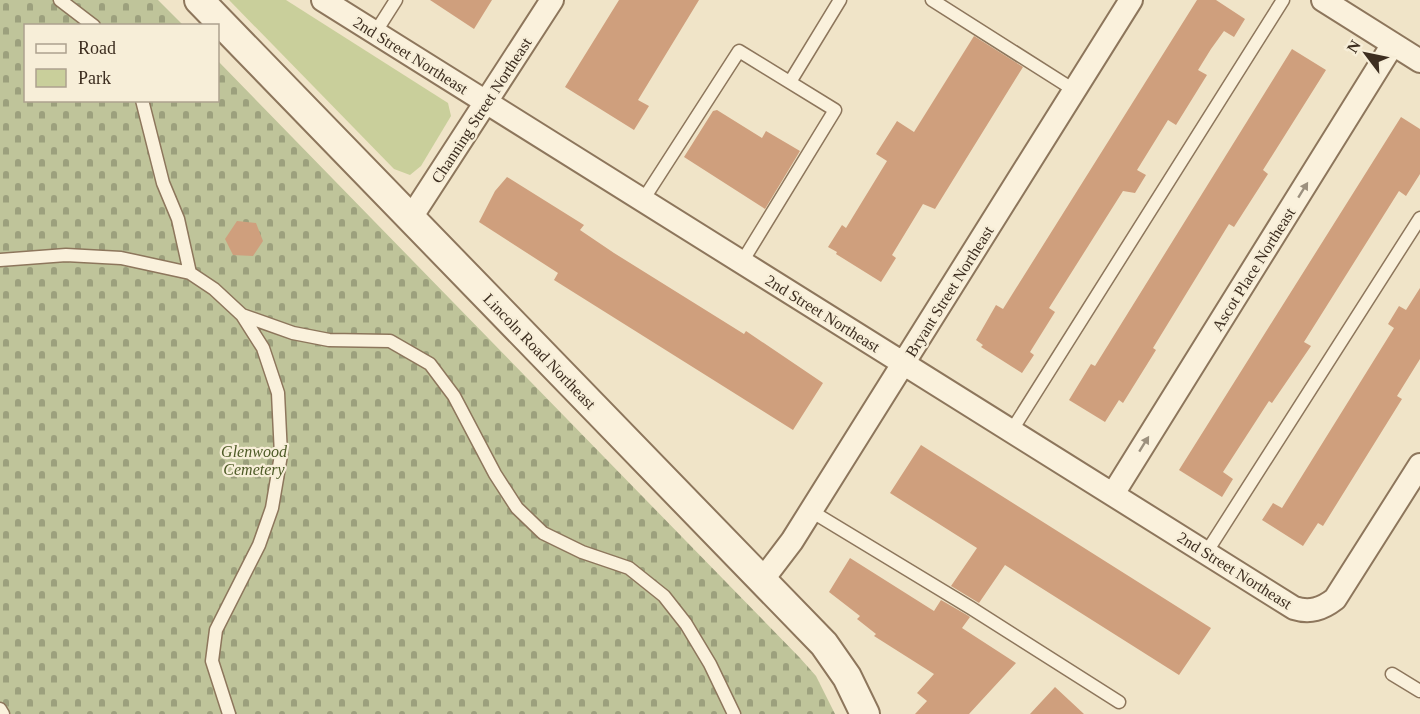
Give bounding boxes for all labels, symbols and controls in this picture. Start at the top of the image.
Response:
street label: 2nd Street Northeast [350,13,471,98]
legend [24,24,219,102]
north arrow [1336,24,1396,84]
street label: Channing Street Northeast [428,34,536,187]
text: N [1343,37,1364,56]
text: Road [78,38,116,58]
text: Park [78,68,111,88]
one-way arrow [1297,182,1308,198]
street label: Ascot Place Northeast [1209,204,1299,334]
street label: Bryant Street Northeast [902,222,998,360]
street label: 2nd Street Northeast [762,271,883,356]
street label: Lincoln Road Northeast [480,290,600,413]
one-way arrow [1139,436,1150,452]
park label: Glenwood Cemetery [221,443,288,479]
street label: 2nd Street Northeast [1174,528,1295,613]

